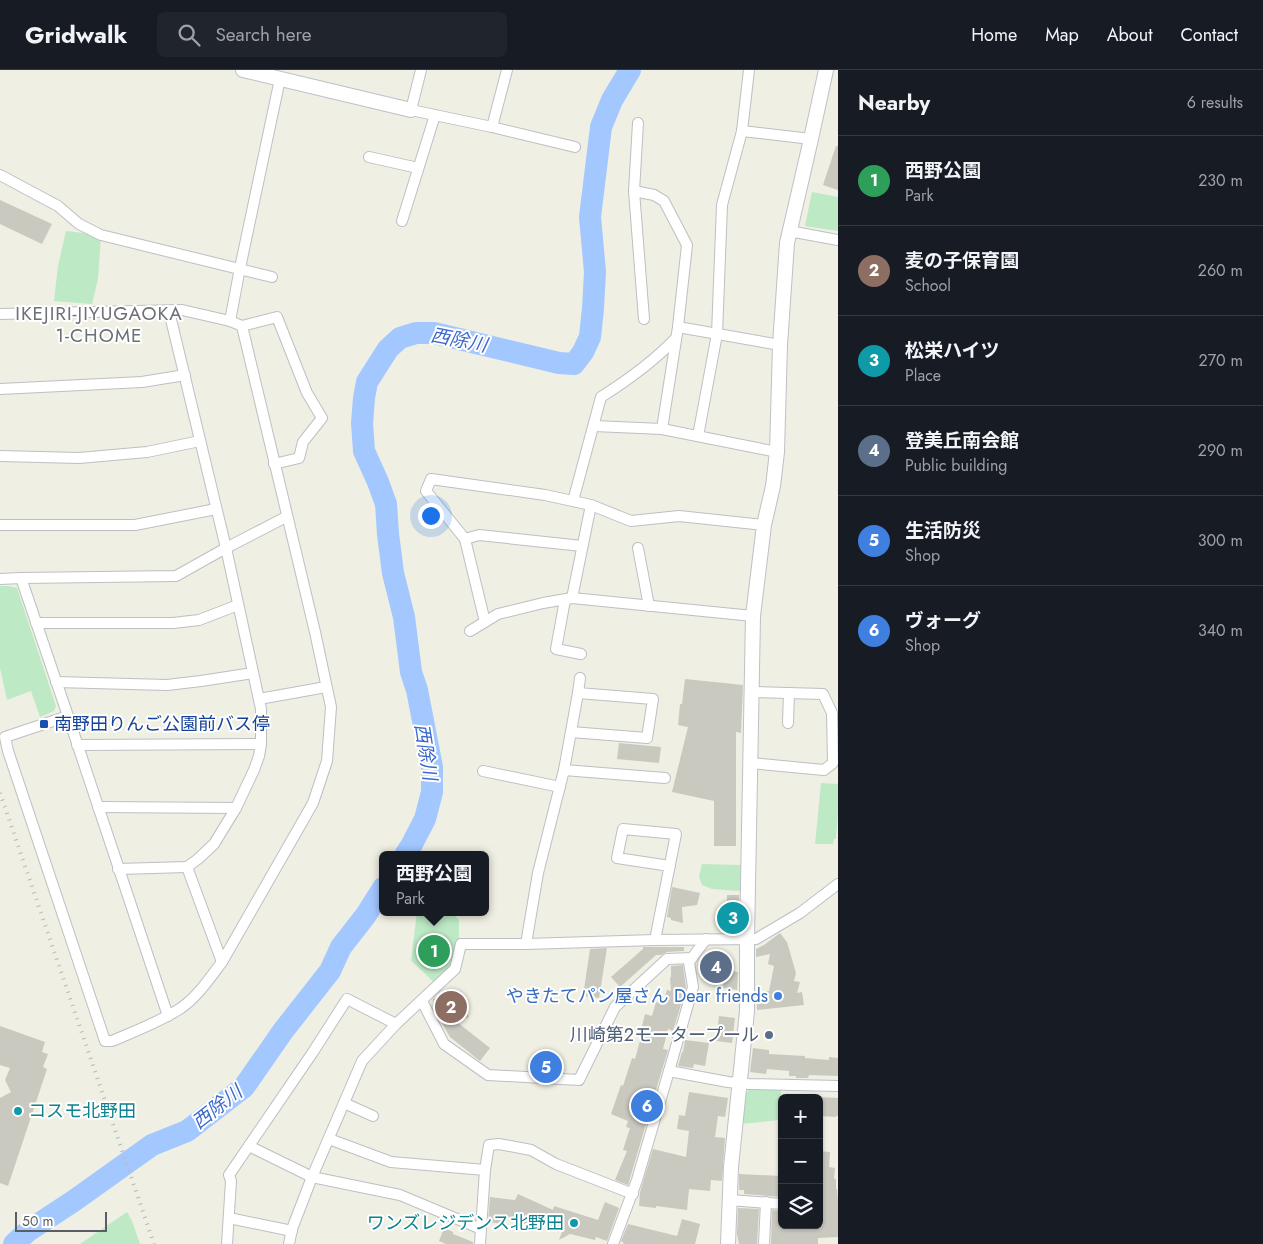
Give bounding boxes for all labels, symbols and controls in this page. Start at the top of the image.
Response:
search box [157,12,507,57]
text: Gridwalk [25,17,127,52]
icon: search [175,21,203,49]
text: Search here [215,21,311,48]
text: Home [971,22,1017,48]
text: Map [1045,22,1079,48]
text: About [1107,22,1152,48]
text: Contact [1180,22,1238,48]
text: Nearby [858,88,930,118]
text: 6 results [1187,91,1243,114]
text: 西野公園 [905,157,981,184]
text: 1 [870,169,878,192]
text: 230 m [1198,169,1243,192]
text: Park [905,184,934,207]
text: 麦の子保育園 [905,247,1019,274]
text: 2 [869,259,879,282]
text: 260 m [1198,259,1243,282]
text: School [905,274,951,297]
district label: IKEJIRI-JIYUGAOKA 1-CHOME [15,300,183,349]
water label: 西除川 [428,321,492,359]
text: 松栄ハイツ [905,337,1000,364]
text: 3 [869,349,879,372]
text: 270 m [1199,349,1243,372]
text: Place [905,364,941,387]
text: 登美丘南会館 [905,427,1019,454]
text: 4 [868,439,880,462]
text: 290 m [1198,439,1243,462]
text: Public building [905,454,1007,477]
your location [418,503,444,529]
text: 生活防災 [905,517,981,544]
text: 5 [869,529,879,552]
text: 300 m [1198,529,1243,552]
text: Shop [905,544,940,567]
text: ヴォーグ [905,607,981,634]
text: 6 [869,619,879,642]
text: 340 m [1198,619,1243,642]
text: Shop [905,634,940,657]
place label: 南野田りんご公園前バス停 [54,711,270,737]
marker: 南野田りんご公園前バス停 [38,718,50,730]
water label: 西除川 [408,722,444,784]
popup [379,851,489,916]
text: 西野公園 [396,860,472,887]
text: Park [396,887,425,910]
pin: 3 [717,899,749,937]
pin: 1 [418,932,450,970]
pin: 4 [700,948,732,986]
place label: やきたてパン屋さん Dear friends [506,983,768,1009]
pin: 2 [435,988,467,1026]
marker: やきたてパン屋さん Dear friends [772,990,784,1002]
place label: 川崎第2モータープール [570,1022,759,1048]
marker: 川崎第2モータープール [763,1029,775,1041]
pin: 5 [530,1048,562,1086]
water label: 西除川 [186,1078,249,1135]
pin: 6 [631,1087,663,1125]
map controls [778,1094,823,1229]
button: + [778,1094,823,1139]
place label: コスモ北野田 [28,1098,136,1124]
marker: コスモ北野田 [12,1105,24,1117]
button: − [778,1139,823,1184]
button: layers [778,1184,823,1229]
scale bar [15,1209,108,1232]
place label: ワンズレジデンス北野田 [367,1210,564,1236]
text: 50 m [22,1211,53,1231]
marker: ワンズレジデンス北野田 [568,1217,580,1229]

